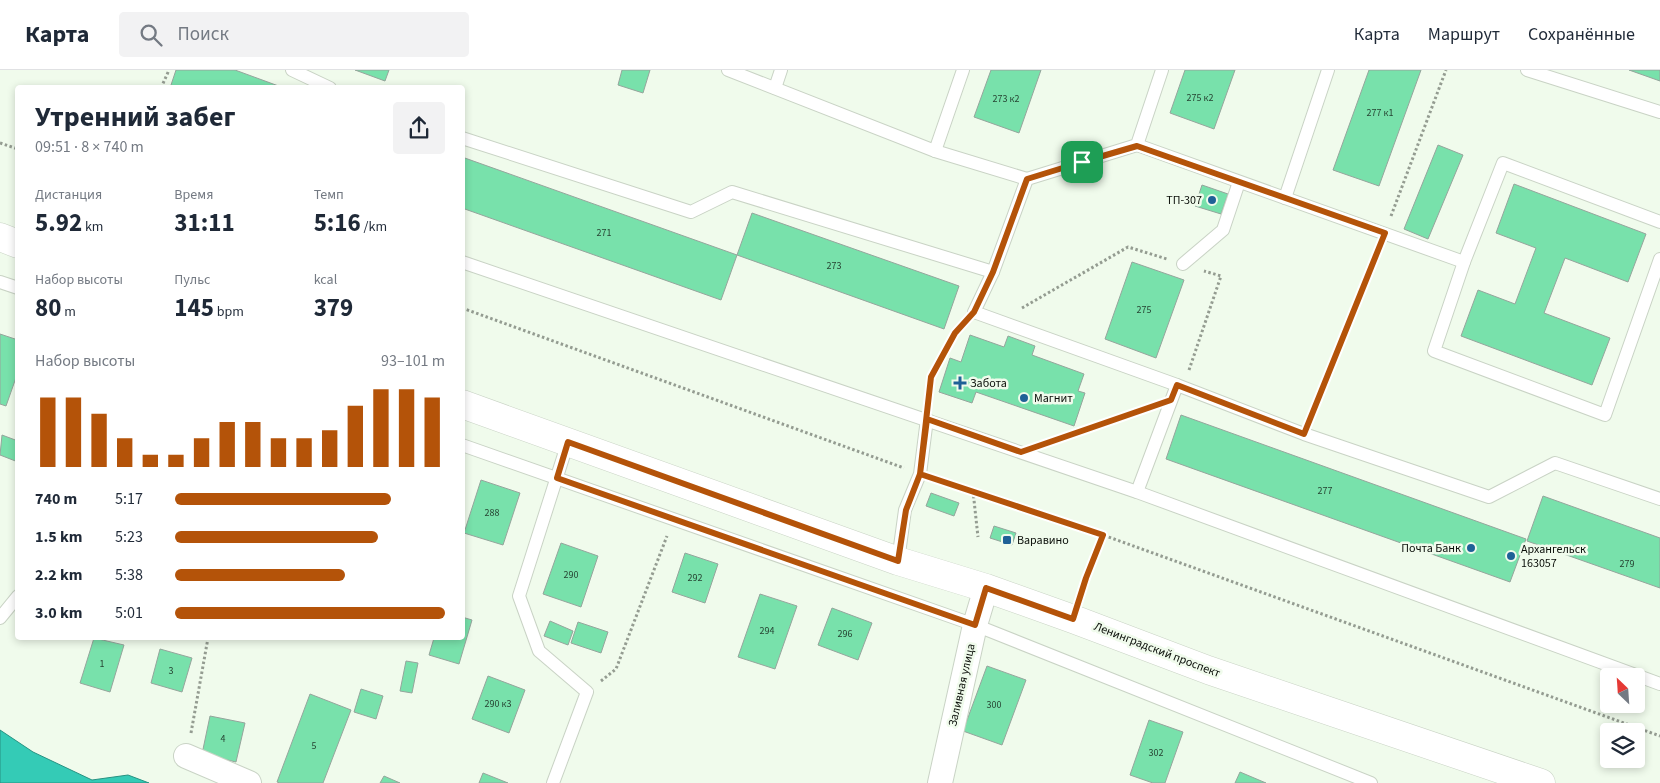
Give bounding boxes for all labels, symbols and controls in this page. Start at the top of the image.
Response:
search box [119,12,469,57]
text: Карта [25,17,89,52]
icon: search [137,21,165,49]
text: Поиск [177,21,229,48]
text: Карта [1354,22,1400,47]
text: Маршрут [1428,22,1500,47]
text: Сохранённые [1528,22,1635,47]
house number: 275 к2 [1187,91,1213,105]
house number: 273 к2 [993,92,1019,106]
text: Утренний забег [35,97,236,137]
button: share [393,102,445,154]
house number: 277 к1 [1367,106,1393,120]
text: 09:51 · 8 × 740 m [35,136,144,158]
pin [1061,141,1103,183]
icon: arrive [1068,148,1096,176]
text: Дистанция [35,185,102,205]
text: Время [174,185,213,205]
text: Темп [314,185,344,205]
place label: ТП-307 [1166,192,1202,209]
marker: ТП-307 [1206,194,1218,206]
text: 5.92 [35,205,82,241]
text: 31:11 [174,205,235,241]
text: 5:16 [314,205,361,241]
text: km [82,217,103,237]
text: /km [361,217,387,237]
house number: 271 [597,226,611,240]
house number: 273 [827,259,841,273]
text: Набор высоты [35,270,123,290]
text: Пульс [174,270,211,290]
text: kcal [314,270,337,290]
text: 80 [35,290,61,326]
text: 145 [174,290,214,326]
text: 379 [314,290,353,326]
text: m [61,302,76,322]
text: bpm [214,302,244,322]
house number: 275 [1137,303,1151,317]
text: Набор высоты [35,350,135,372]
text: 93–101 m [381,350,445,372]
place label: Забота [970,375,1007,392]
marker: Забота [954,377,966,389]
place label: Магнит [1034,390,1073,407]
marker: Магнит [1018,392,1030,404]
house number: 277 [1318,484,1332,498]
text: 740 m [35,488,77,510]
text: 5:17 [115,488,143,510]
house number: 288 [485,506,499,520]
text: 1.5 km [35,526,82,548]
text: 5:23 [115,526,143,548]
place label: Варавино [1017,532,1069,549]
marker: Варавино [1001,534,1013,546]
place label: Почта Банк [1401,540,1461,557]
place label: Архангельск 163057 [1521,541,1586,572]
marker: Почта Банк [1465,542,1477,554]
marker: Архангельск 163057 [1505,550,1517,562]
house number: 279 [1620,557,1634,571]
text: 2.2 km [35,564,82,586]
text: 5:38 [115,564,143,586]
house number: 290 [564,568,578,582]
house number: 292 [688,571,702,585]
text: 3.0 km [35,602,82,624]
text: 5:01 [115,602,143,624]
street label: Ленинградский проспект [1091,618,1223,682]
house number: 294 [760,624,774,638]
house number: 296 [838,627,852,641]
street label: Заливная улица [944,642,980,728]
house number: 1 [100,657,105,671]
house number: 3 [169,664,174,678]
north arrow [1600,668,1645,712]
map controls [1600,668,1645,768]
house number: 290 к3 [485,697,511,711]
house number: 300 [987,698,1001,712]
button: layers [1600,723,1645,768]
house number: 4 [221,732,226,746]
house number: 5 [312,739,317,753]
house number: 302 [1149,746,1163,760]

